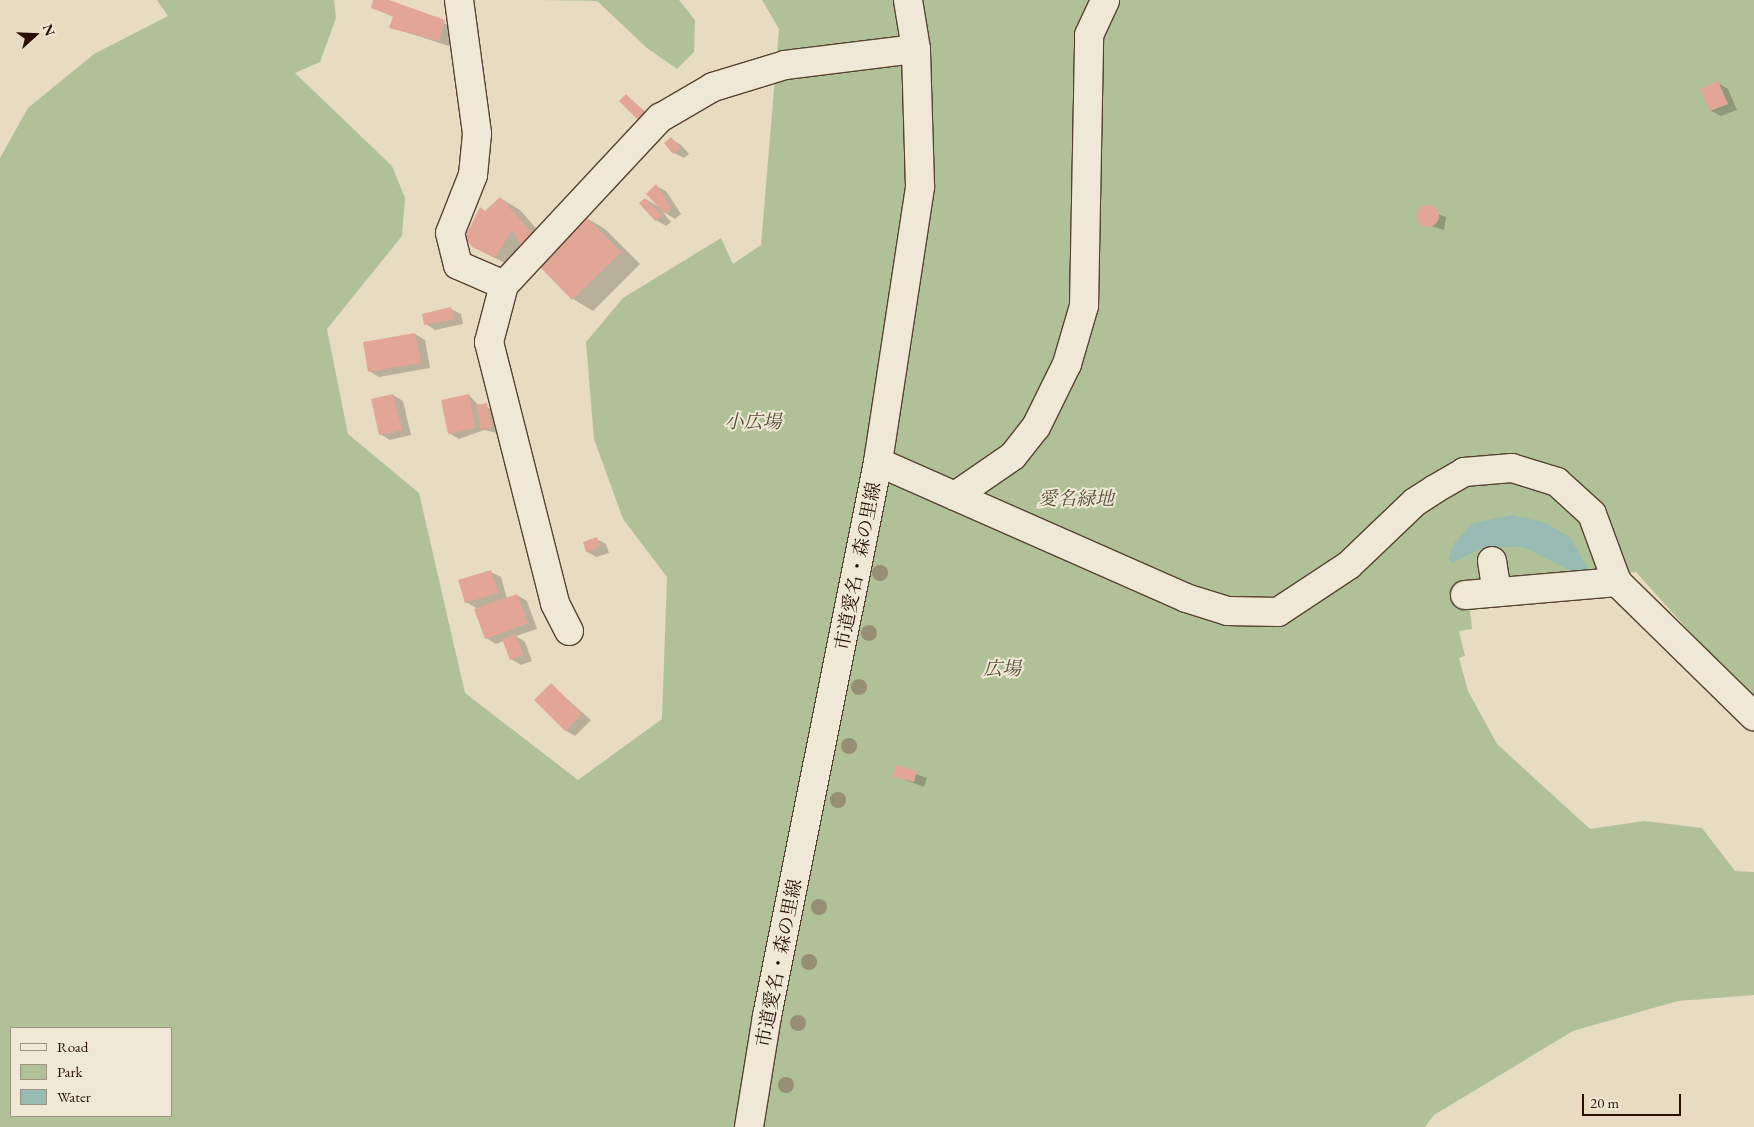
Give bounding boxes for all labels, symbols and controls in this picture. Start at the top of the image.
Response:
north arrow [10,10,60,60]
text: N [39,21,59,38]
park label: 小広場 [725,411,781,433]
street label: 市道愛名・森の里線 [830,480,886,652]
park label: 愛名緑地 [1038,488,1114,510]
park label: 広場 [983,658,1021,680]
street label: 市道愛名・森の里線 [751,877,807,1049]
legend [10,1027,172,1117]
text: Road [57,1037,88,1056]
text: Park [57,1062,83,1081]
scale bar [1584,1084,1683,1116]
text: Water [57,1087,91,1106]
text: 20 m [1590,1093,1619,1112]

